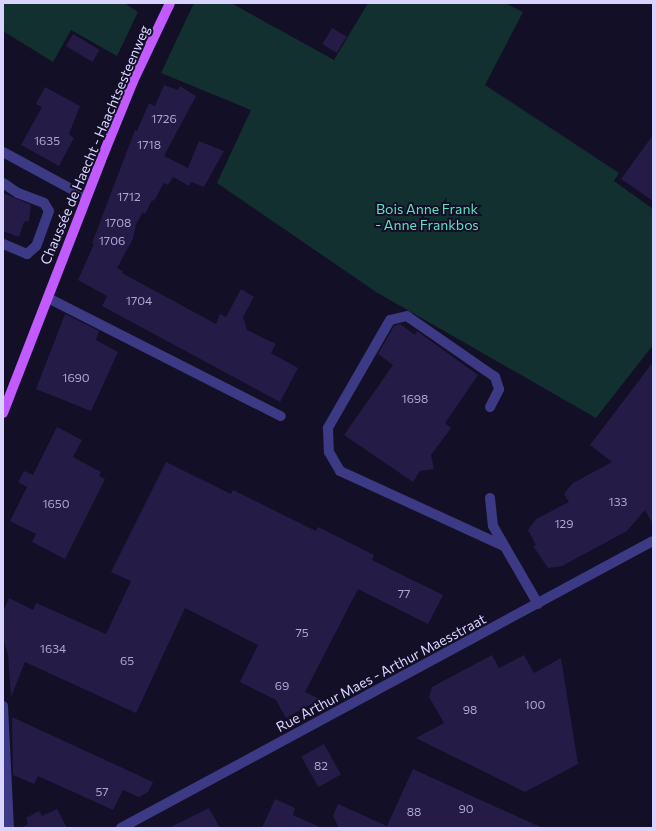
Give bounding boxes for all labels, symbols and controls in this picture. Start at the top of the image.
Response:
street label: Chaussée de Haecht - Haachtsesteenweg [37,23,153,267]
house number: 1726 [151,112,177,126]
house number: 1635 [34,134,60,148]
house number: 1718 [137,138,161,152]
house number: 1712 [117,190,141,204]
park label: Bois Anne Frank - Anne Frankbos [375,201,479,234]
house number: 1708 [105,216,131,230]
house number: 1706 [99,234,125,248]
house number: 1704 [126,294,152,308]
house number: 1690 [62,371,90,385]
house number: 1698 [402,392,428,406]
house number: 133 [609,495,627,509]
house number: 1650 [42,497,70,511]
house number: 129 [554,517,574,531]
house number: 77 [398,587,410,601]
street label: Rue Arthur Maes - Arthur Maesstraat [273,610,489,736]
house number: 75 [295,626,309,640]
house number: 1634 [40,642,66,656]
house number: 65 [120,654,134,668]
house number: 69 [275,679,289,693]
house number: 100 [525,698,545,712]
house number: 98 [463,703,477,717]
house number: 82 [314,759,328,773]
house number: 57 [95,785,109,799]
house number: 90 [458,802,474,816]
house number: 88 [407,805,421,819]

